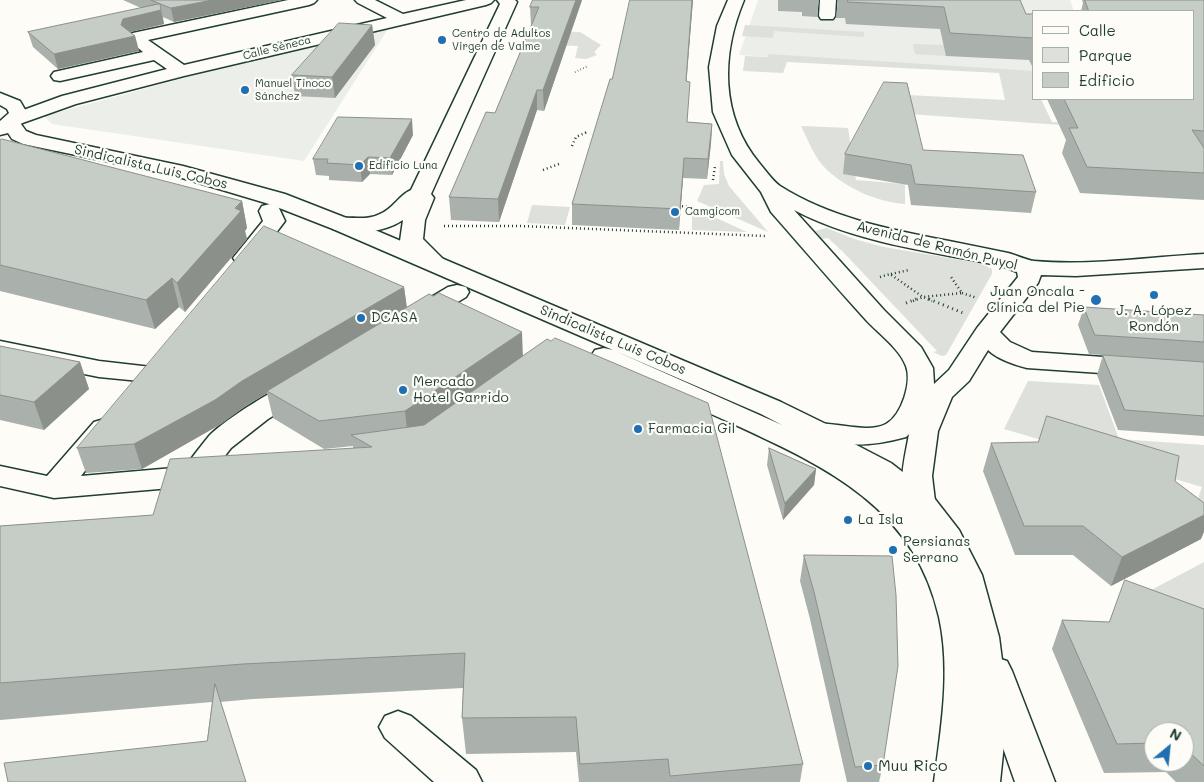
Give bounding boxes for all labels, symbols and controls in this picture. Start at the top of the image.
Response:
legend [1032,10,1194,100]
text: Calle [1079,20,1116,40]
place label: Centro de Adultos Virgen de Valme [452,27,551,53]
street label: Calle Séneca [242,33,312,63]
marker: Centro de Adultos Virgen de Valme [436,34,448,46]
text: Parque [1079,45,1132,65]
text: Edificio [1079,70,1134,90]
place label: Manuel Tinoco Sánchez [255,77,331,103]
marker: Manuel Tinoco Sánchez [239,84,251,96]
street label: Sindicalista Luis Cobos [73,141,229,193]
place label: Edificio Luna [369,159,438,173]
marker: Edificio Luna [353,160,365,172]
place label: Camgicom [685,205,740,219]
marker: Camgicom [669,206,681,218]
street label: Avenida de Ramón Puyol [855,218,1019,274]
place label: Juan Oncala - Clínica del Pie [987,284,1085,316]
marker: J. A. López Rondón [1148,289,1160,301]
marker: Juan Oncala - Clínica del Pie [1089,293,1103,307]
street label: Sindicalista Luis Cobos [537,302,689,378]
place label: J. A. López Rondón [1116,303,1192,336]
place label: DCASA [371,310,418,326]
marker: DCASA [355,312,367,324]
place label: Mercado Hotel Garrido [413,374,509,407]
marker: Mercado Hotel Garrido [397,384,409,396]
place label: Farmacia Gil [648,421,735,437]
marker: Farmacia Gil [632,423,644,435]
place label: La Isla [858,512,904,528]
marker: La Isla [842,514,854,526]
place label: Persianas Serrano [903,534,970,566]
marker: Persianas Serrano [887,544,899,556]
north arrow [1144,722,1194,772]
text: N [1167,723,1185,745]
place label: Muu Rico [878,756,947,776]
marker: Muu Rico [862,760,874,772]

